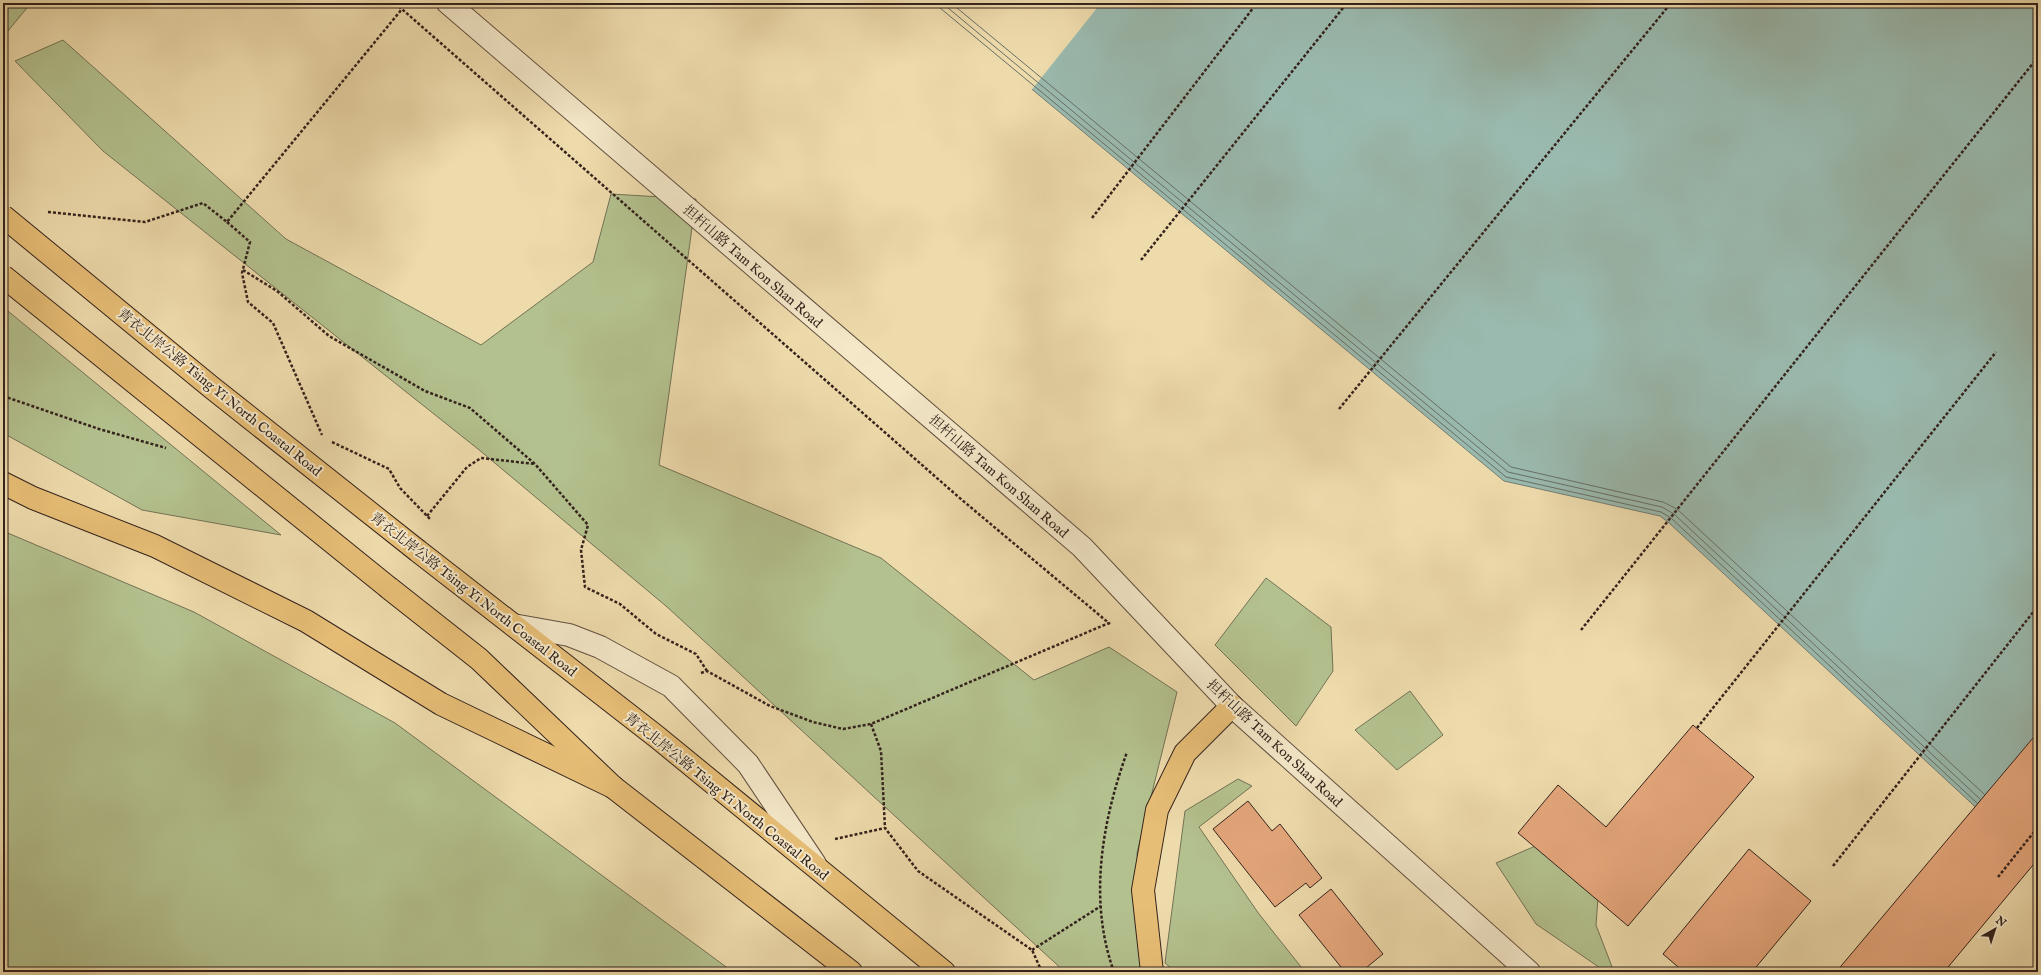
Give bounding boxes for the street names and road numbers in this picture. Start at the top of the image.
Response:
street label: 担杆山路 Tam Kon Shan Road [679,201,826,333]
street label: 青衣北岸公路 Tsing Yi North Coastal Road [114,305,325,481]
street label: 担杆山路 Tam Kon Shan Road [925,411,1072,543]
street label: 青衣北岸公路 Tsing Yi North Coastal Road [367,509,581,681]
street label: 担杆山路 Tam Kon Shan Road [1203,676,1346,812]
street label: 青衣北岸公路 Tsing Yi North Coastal Road [621,709,832,885]

